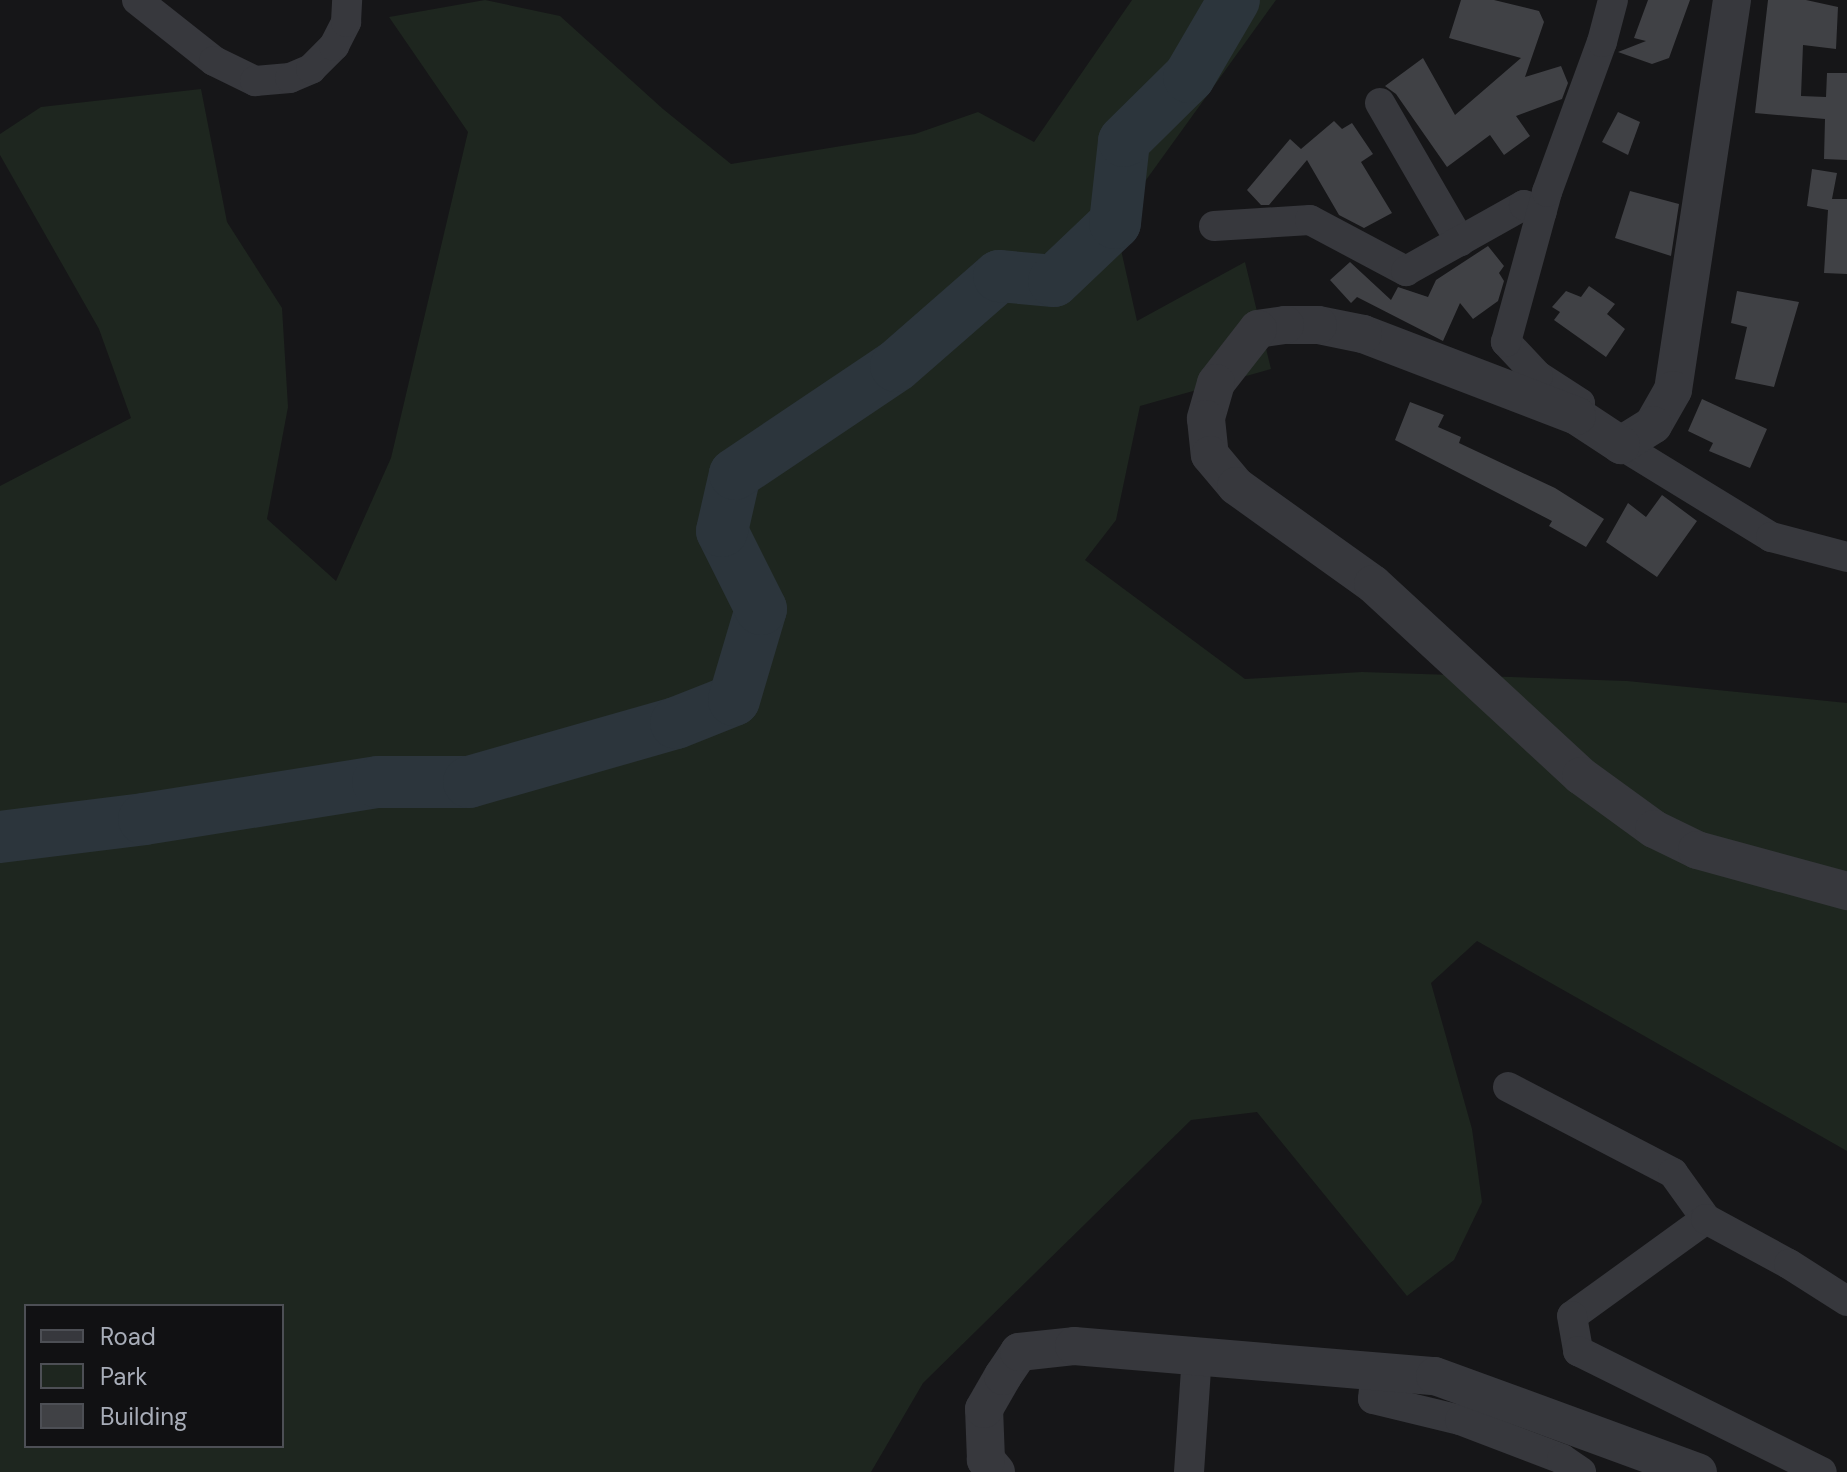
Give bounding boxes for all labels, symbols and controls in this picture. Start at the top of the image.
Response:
legend [24,1304,284,1448]
text: Road [100,1321,156,1352]
text: Park [100,1361,147,1392]
text: Building [100,1401,187,1432]

